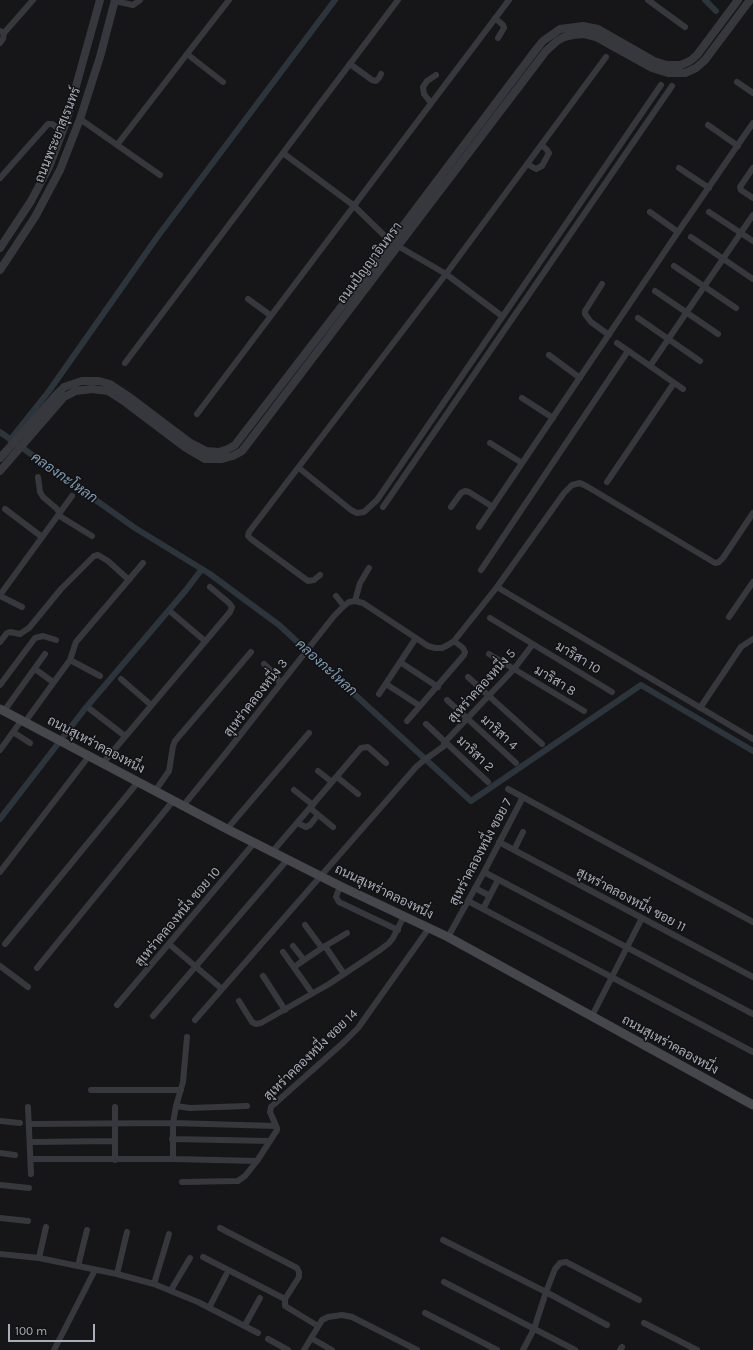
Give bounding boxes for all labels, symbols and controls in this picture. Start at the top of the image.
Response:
street label: ถนนพระยาสุเรนทร์ [32,85,84,185]
street label: ถนนปัญญาอินทรา [334,219,406,307]
water label: คลองกะโหลก [28,449,100,507]
water label: คลองกะโหลก [292,636,360,700]
street label: มาริสา 10 [553,639,603,677]
street label: สุเหร่าคลองหนึ่ง 5 [445,646,519,726]
street label: สุเหร่าคลองหนึ่ง 3 [221,656,291,740]
street label: มาริสา 8 [531,663,579,699]
street label: มาริสา 4 [477,712,521,754]
street label: ถนนสุเหร่าคลองหนึ่ง [45,713,147,777]
street label: มาริสา 2 [453,733,497,775]
street label: สุเหร่าคลองหนึ่ง ซอย 7 [446,796,516,908]
street label: ถนนสุเหร่าคลองหนึ่ง [332,861,436,923]
street label: สุเหร่าคลองหนึ่ง ซอย 10 [132,864,224,970]
street label: สุเหร่าคลองหนึ่ง ซอย 11 [574,865,688,935]
street label: สุเหร่าคลองหนึ่ง ซอย 14 [261,1006,361,1104]
street label: ถนนสุเหร่าคลองหนึ่ง [619,1012,721,1078]
scale bar [10,1316,97,1342]
text: 100 m [15,1324,47,1338]

